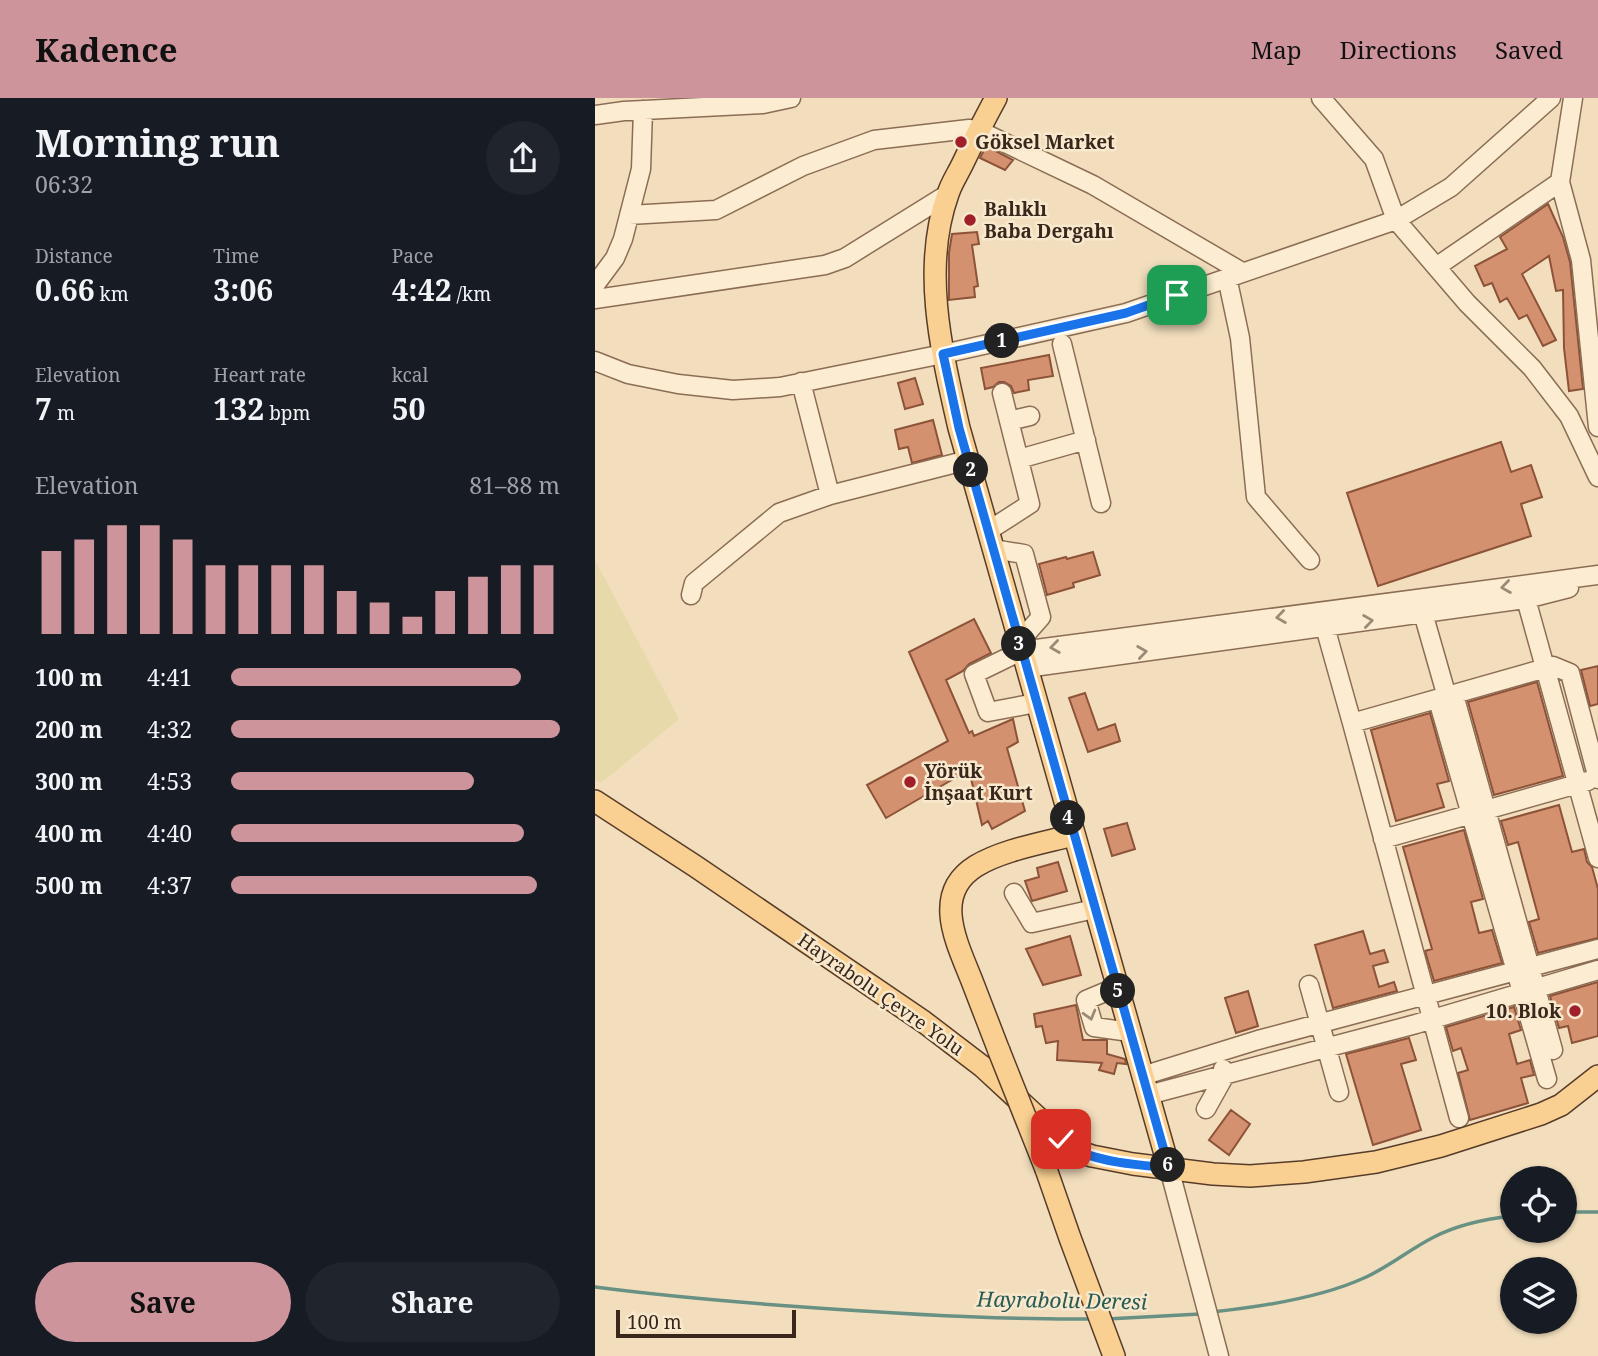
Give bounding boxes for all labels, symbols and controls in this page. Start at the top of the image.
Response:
text: Kadence [35,27,178,72]
text: Map [1251,33,1302,66]
text: Directions [1340,33,1457,66]
text: Saved [1495,33,1563,66]
text: Morning run [35,116,280,168]
button: share [486,121,560,195]
place label: Göksel Market [975,129,1115,155]
marker: Göksel Market [953,134,969,150]
text: 06:32 [35,168,93,200]
place label: Balıklı Baba Dergahı [984,196,1114,244]
marker: Balıklı Baba Dergahı [962,212,978,228]
text: Distance [35,243,113,269]
text: Time [213,243,259,269]
text: Pace [392,243,433,269]
pin [1147,265,1207,325]
text: 0.66 [35,269,95,310]
text: 3:06 [213,269,273,310]
text: 4:42 [392,269,452,310]
icon: arrive [1158,276,1196,314]
text: km [95,281,129,307]
text: /km [452,281,491,307]
pin: 1 [985,324,1019,358]
text: 1 [996,327,1007,353]
text: Elevation [35,362,121,388]
text: Heart rate [213,362,306,388]
text: kcal [392,362,428,388]
text: 7 [35,388,52,429]
text: 132 [213,388,264,429]
text: 50 [392,388,426,429]
text: m [52,400,75,426]
text: bpm [264,400,310,426]
pin: 2 [953,452,989,488]
text: 2 [965,456,976,482]
text: Elevation [35,469,139,501]
text: 81–88 m [469,469,560,501]
one-way arrow [1500,579,1512,594]
one-way arrow [1275,609,1286,624]
one-way arrow [1362,614,1374,629]
pin: 3 [1001,626,1037,662]
text: 3 [1013,630,1024,656]
one-way arrow [1049,639,1061,654]
one-way arrow [1136,645,1148,660]
text: 100 m [35,661,103,693]
text: 4:41 [147,661,192,693]
text: 200 m [35,713,103,745]
text: 4:32 [147,713,192,745]
place label: Yörük İnşaat Kurt [924,758,1033,806]
text: 300 m [35,765,103,797]
text: 4:53 [147,765,192,797]
marker: Yörük İnşaat Kurt [902,774,918,790]
pin: 4 [1051,800,1085,836]
text: 4 [1062,804,1073,830]
text: 400 m [35,817,103,849]
text: 4:40 [147,817,192,849]
text: 500 m [35,869,103,901]
text: 4:37 [147,869,192,901]
street label: Hayrabolu Çevre Yolu [793,927,969,1061]
pin: 5 [1100,974,1135,1008]
text: 5 [1112,977,1123,1003]
place label: 10. Blok [1486,998,1562,1024]
marker: 10. Blok [1567,1003,1583,1019]
one-way arrow [1082,1009,1097,1021]
pin [1031,1109,1091,1169]
icon: check [1042,1120,1080,1158]
pin: 6 [1151,1148,1185,1182]
text: 6 [1162,1151,1173,1177]
map controls [1500,1166,1577,1334]
button: locate [1500,1166,1577,1243]
button: layers [1500,1257,1577,1334]
button: Save [35,1262,291,1342]
button: Share [305,1262,560,1342]
water label: Hayrabolu Deresi [975,1284,1148,1315]
scale bar [616,1307,796,1339]
text: 100 m [627,1309,682,1335]

